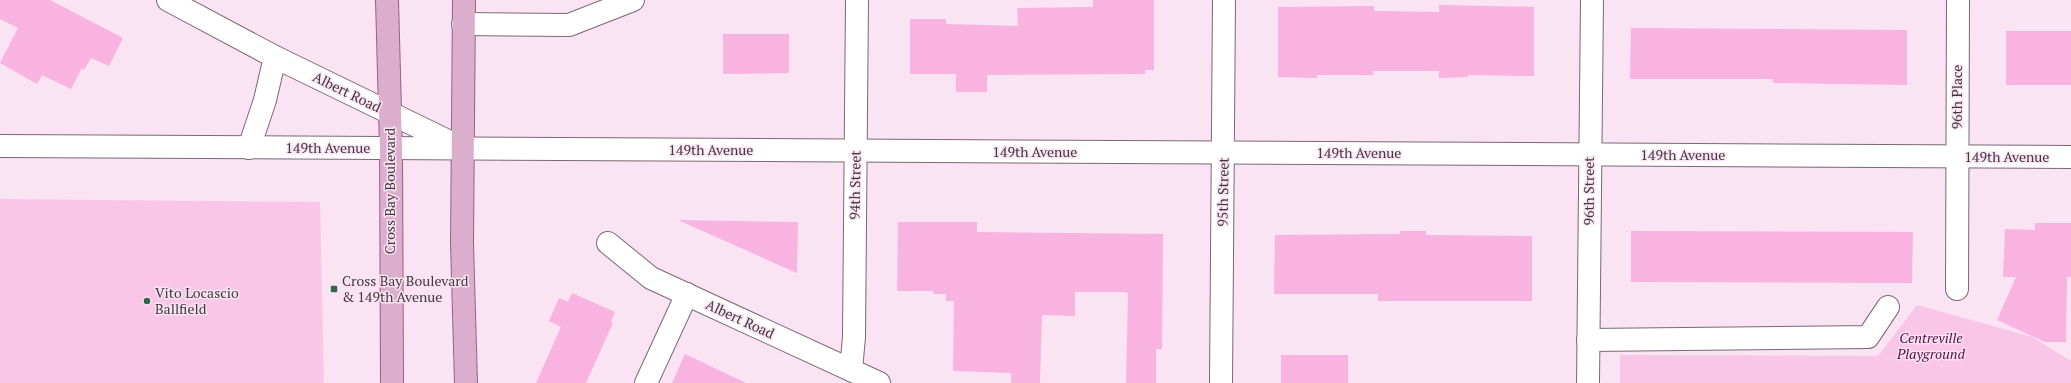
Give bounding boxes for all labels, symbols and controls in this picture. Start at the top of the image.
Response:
street label: 96th Place [1947,65,1966,129]
street label: Albert Road [310,67,385,116]
street label: Cross Bay Boulevard [380,128,399,254]
street label: 149th Avenue [286,138,370,157]
street label: 149th Avenue [669,140,753,159]
street label: 149th Avenue [993,142,1077,161]
street label: 149th Avenue [1317,143,1401,162]
street label: 149th Avenue [1641,145,1725,164]
street label: 149th Avenue [1965,147,2049,166]
street label: 94th Street [844,149,865,220]
street label: 95th Street [1212,156,1233,227]
street label: 96th Street [1579,156,1598,226]
place label: Cross Bay Boulevard & 149th Avenue [342,271,469,306]
place label: Vito Locascio Ballfield [155,283,239,318]
marker: Cross Bay Boulevard & 149th Avenue [329,284,339,294]
street label: Albert Road [703,294,778,343]
marker: Vito Locascio Ballfield [142,296,152,306]
park label: Centreville Playground [1896,328,1965,363]

